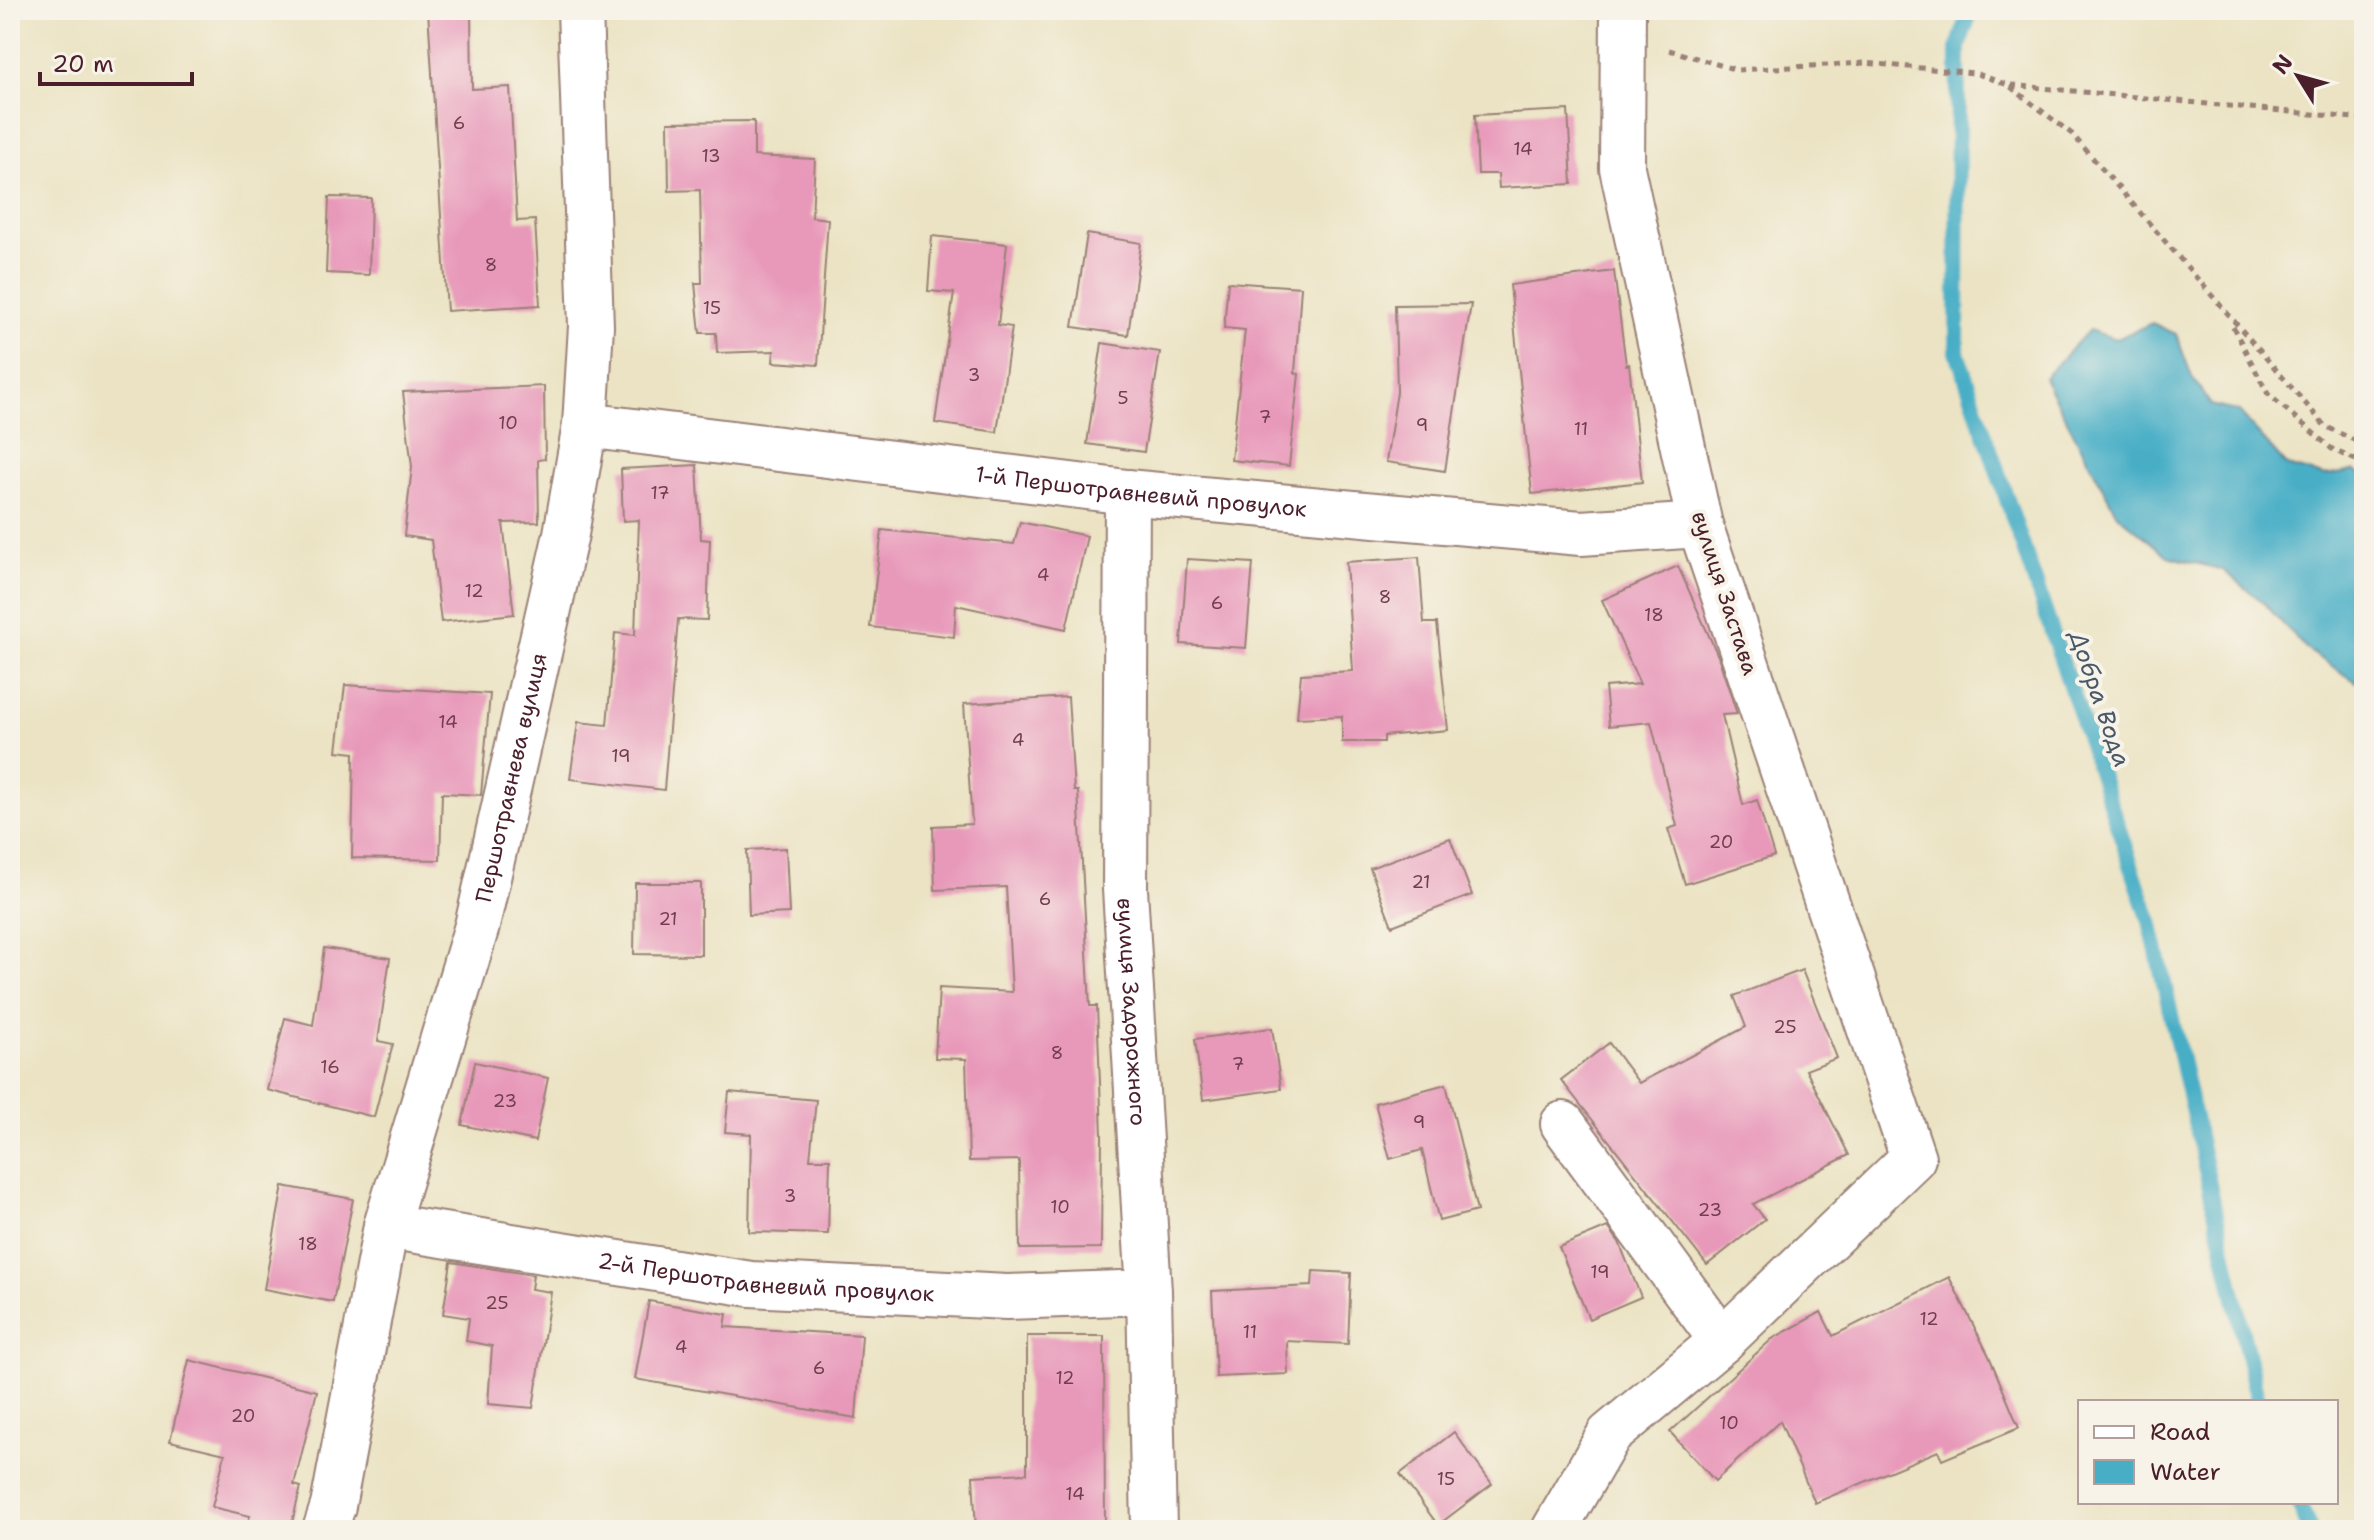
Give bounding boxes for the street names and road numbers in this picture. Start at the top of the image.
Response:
street label: 1-й Першотравневий провулок [974,459,1308,523]
street label: вулиця Застава [1685,507,1765,679]
street label: Першотравнева вулиця [468,650,553,905]
street label: вулиця Задорожного [1111,897,1154,1127]
street label: 2-й Першотравневий провулок [596,1245,935,1308]

